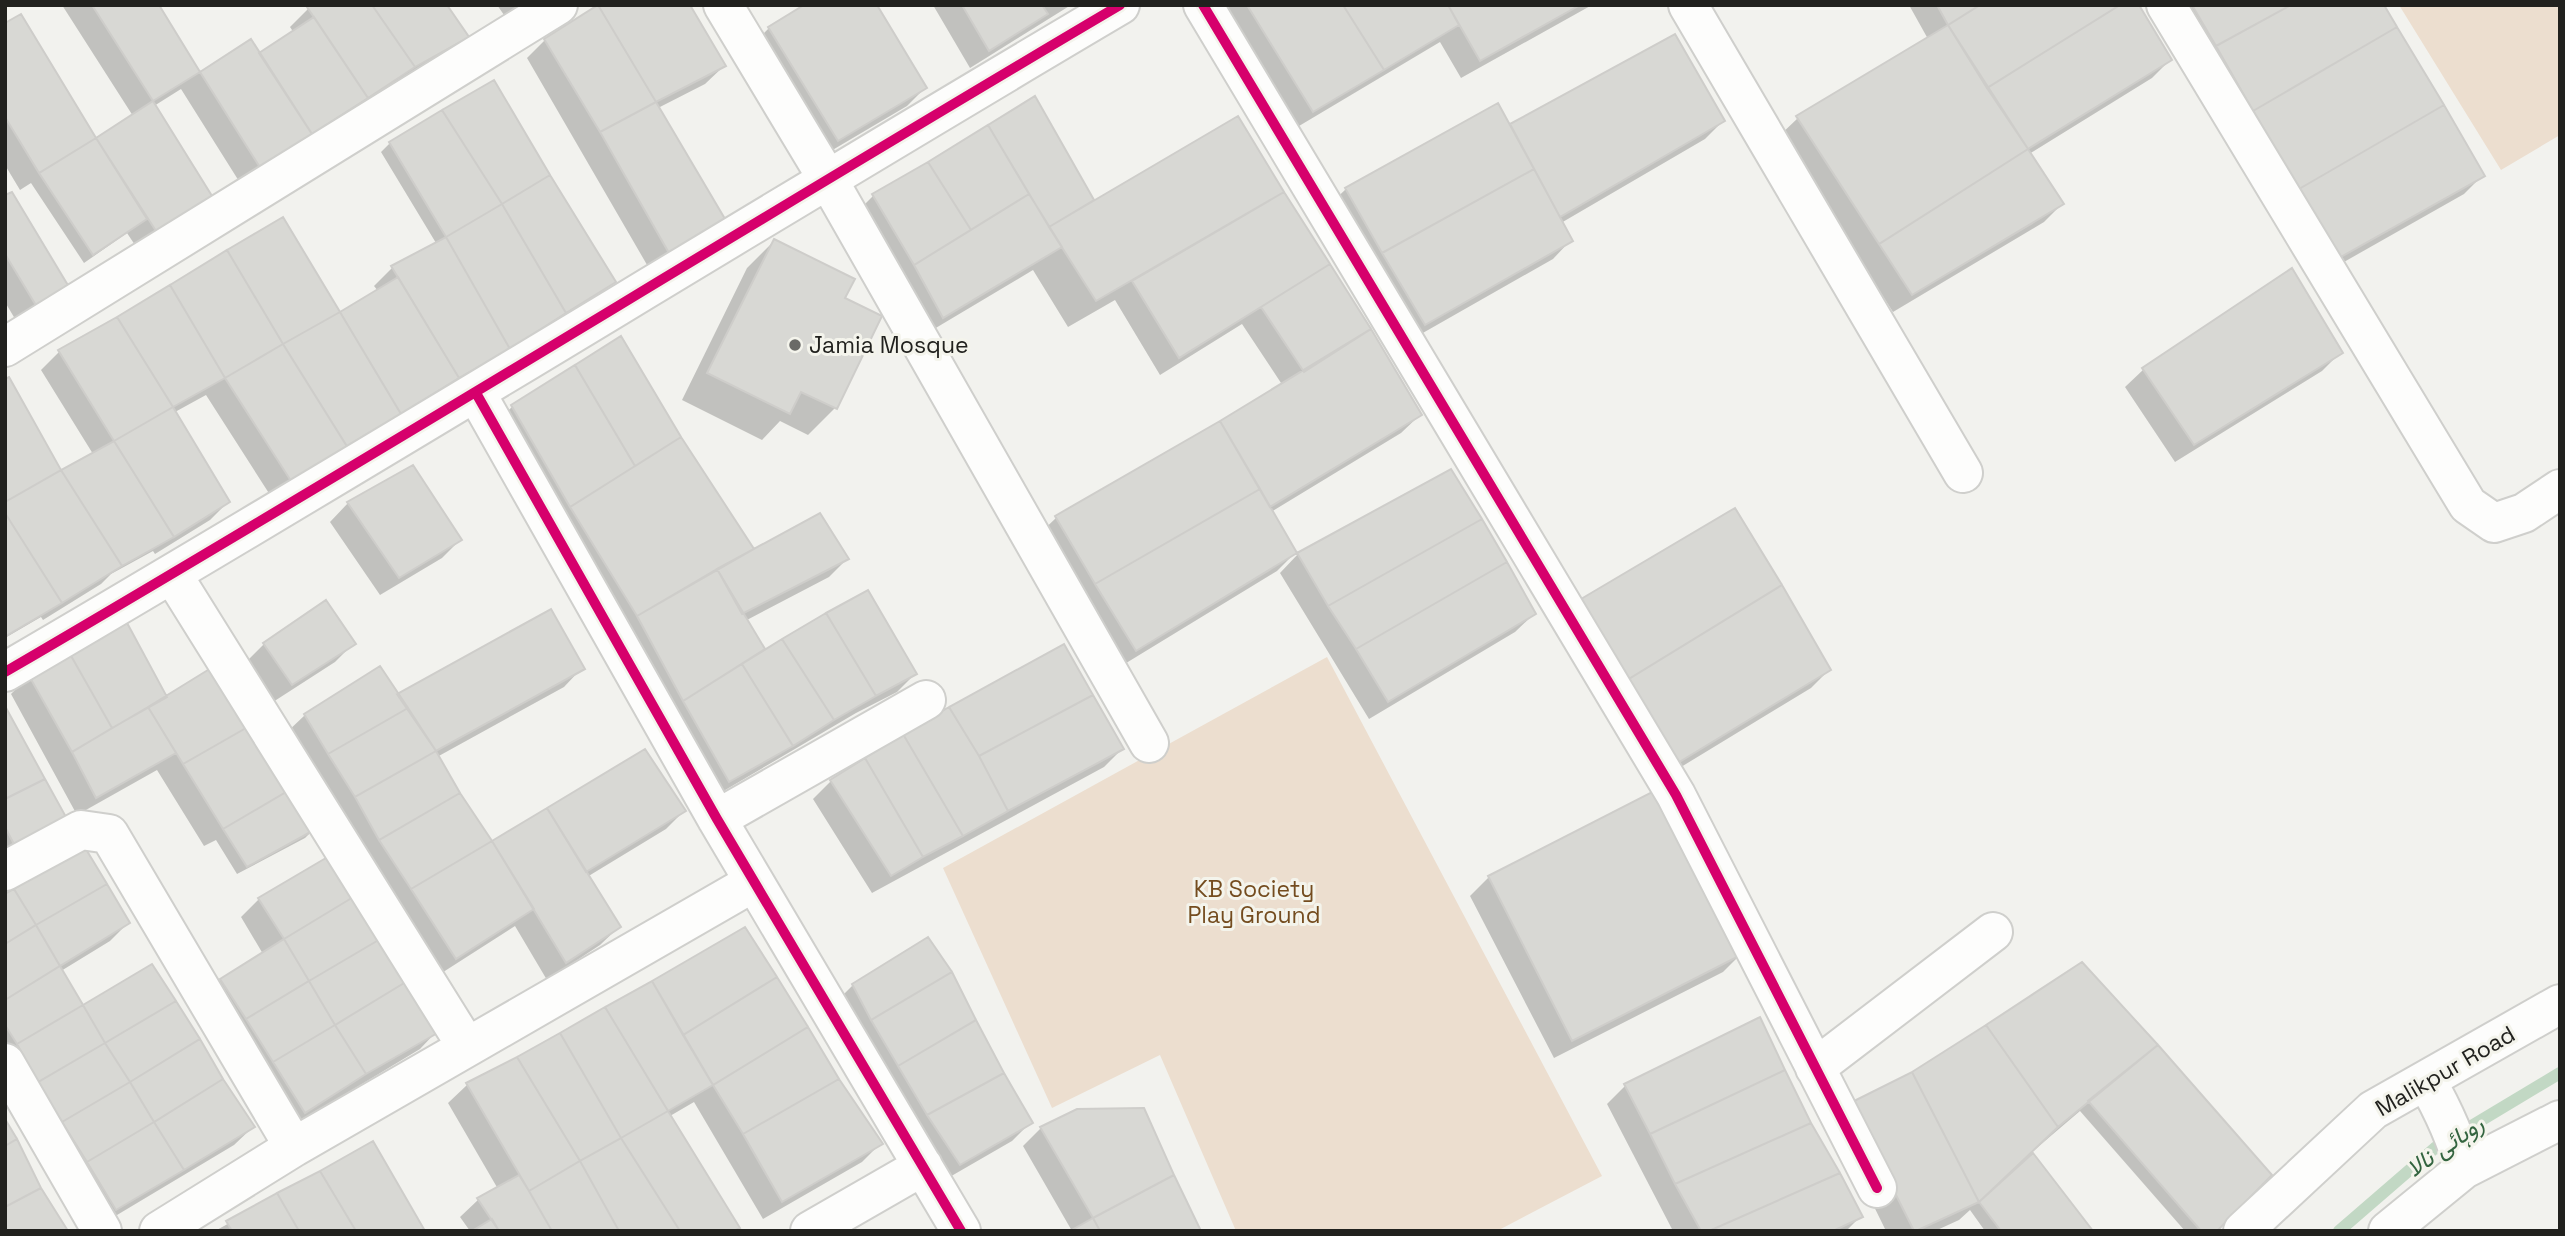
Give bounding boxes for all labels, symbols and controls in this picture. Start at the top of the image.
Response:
place label: Jamia Mosque [809,330,969,360]
marker: Jamia Mosque [787,337,803,353]
park label: KB Society Play Ground [1187,874,1321,930]
street label: Malikpur Road [2370,1019,2520,1123]
water label: روہائی نالا [2400,1108,2490,1184]

